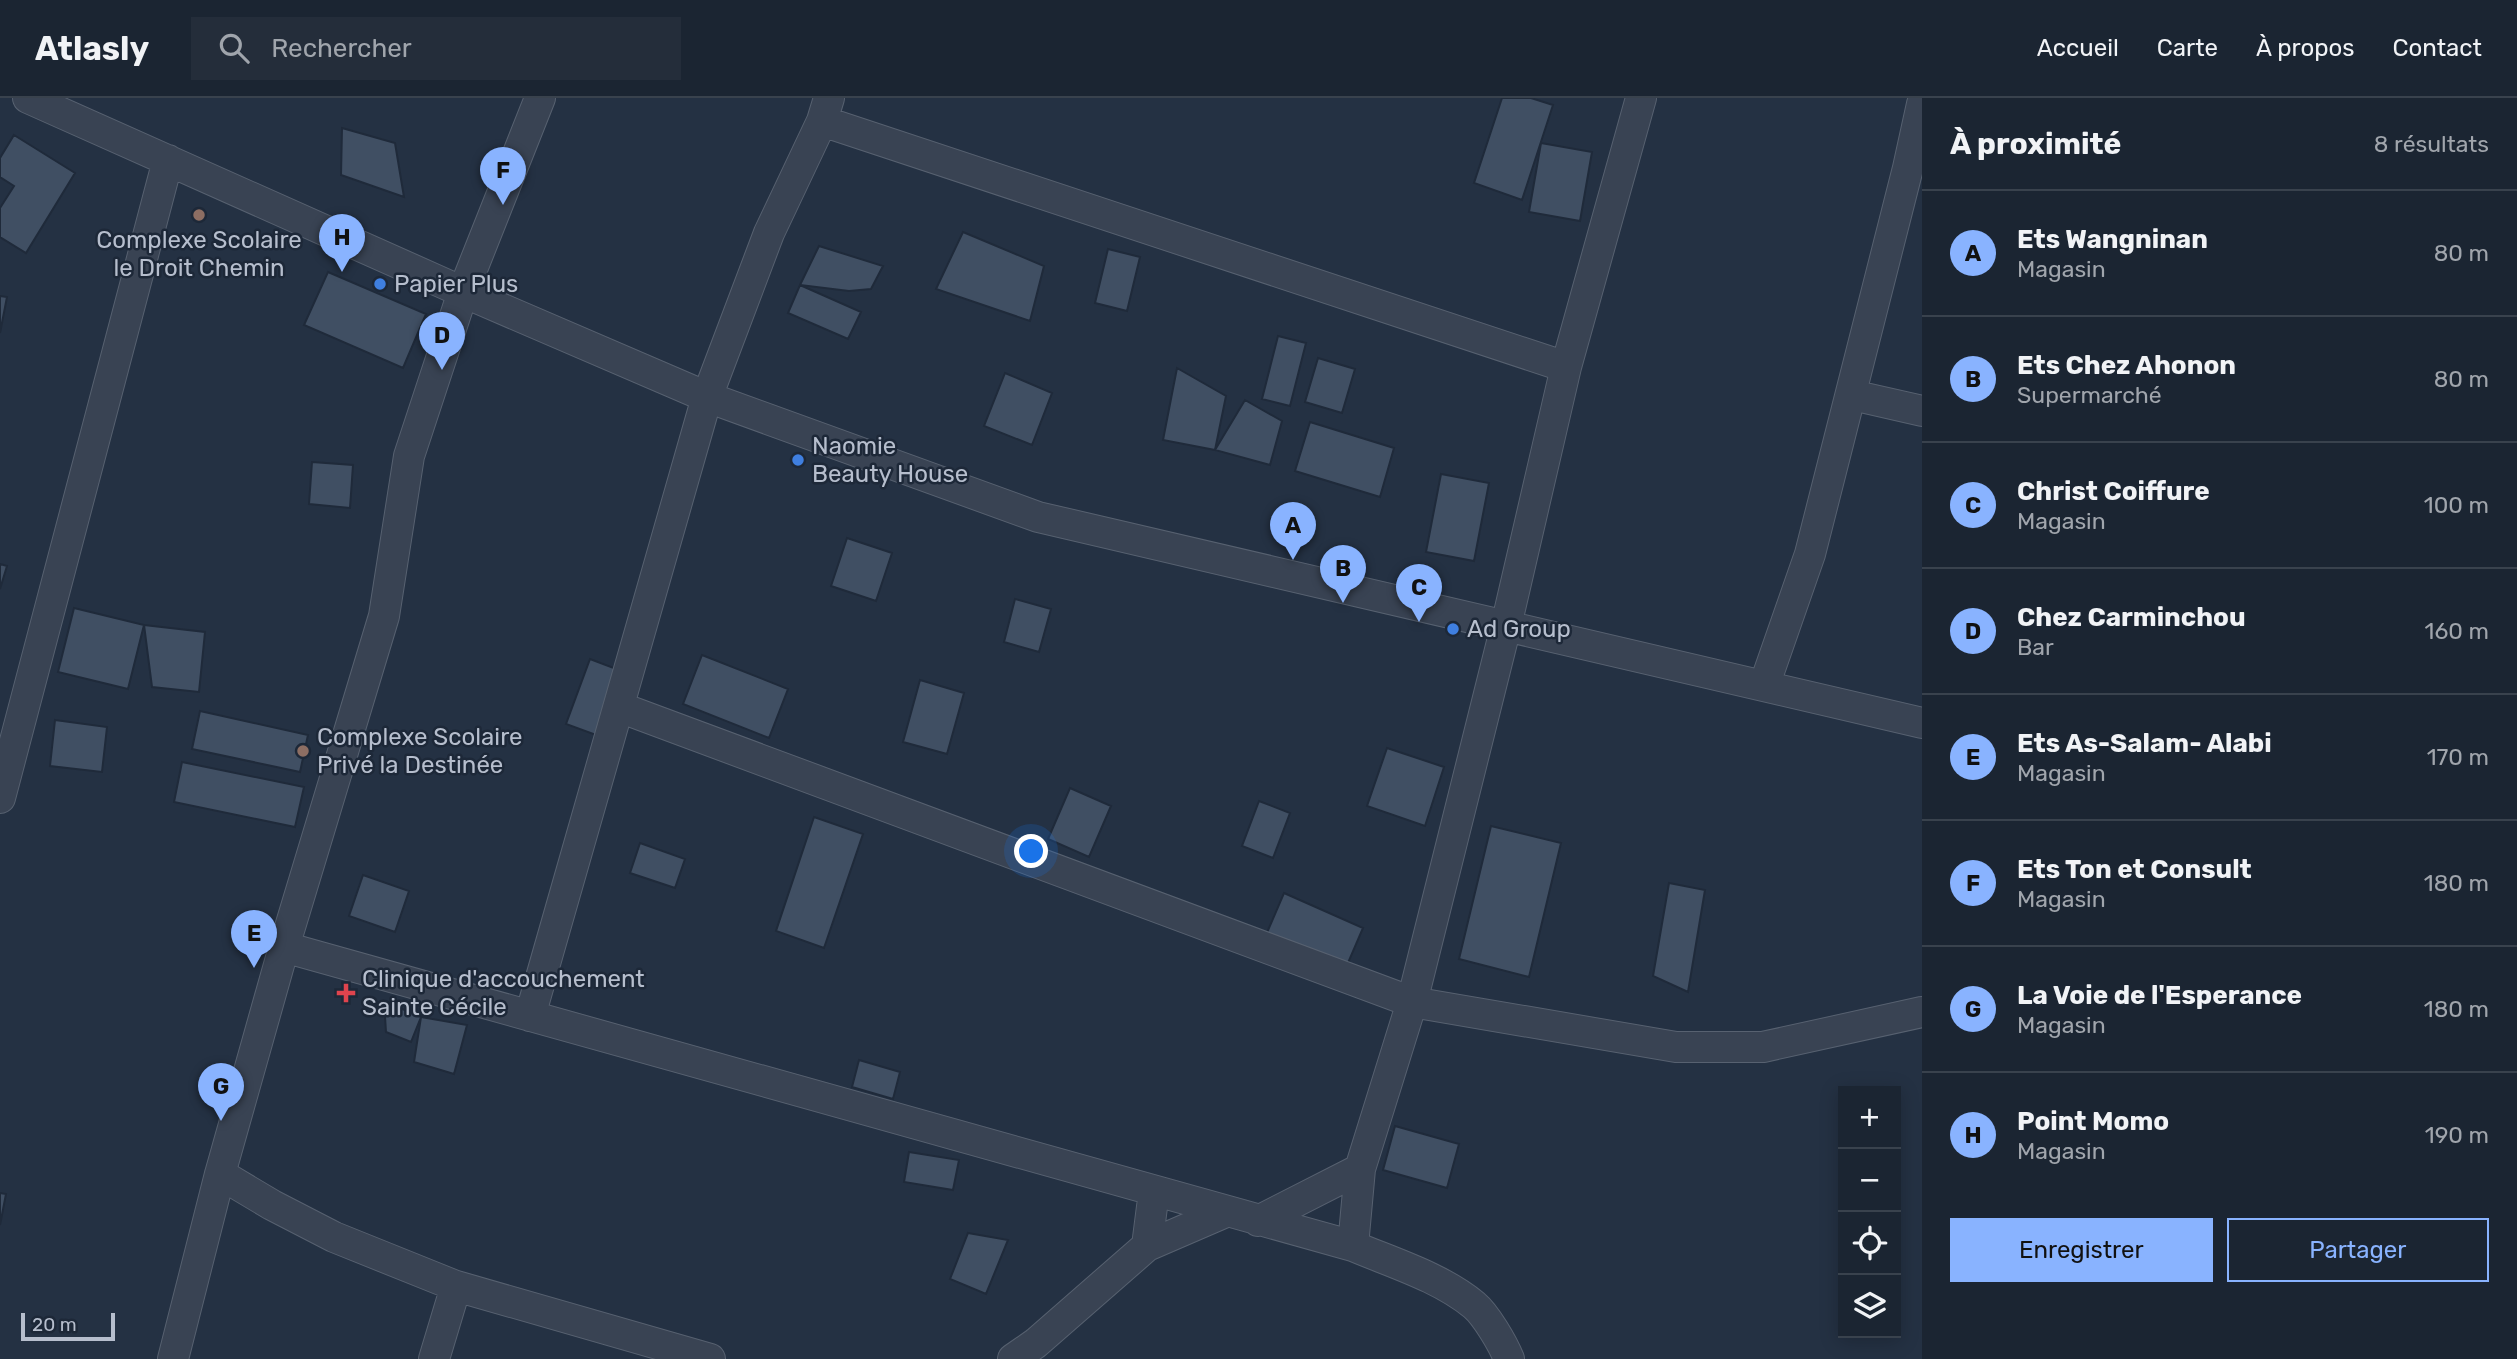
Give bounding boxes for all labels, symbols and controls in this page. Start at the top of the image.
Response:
search box [191,17,681,80]
text: Atlasly [35,29,149,68]
icon: search [215,29,253,67]
text: Rechercher [271,33,412,64]
text: Accueil [2037,34,2119,62]
text: Carte [2157,34,2218,62]
text: À propos [2256,34,2355,62]
text: Contact [2393,34,2482,62]
text: À proximité [1950,126,2121,162]
text: 8 résultats [2374,130,2489,158]
pin: F [480,147,526,205]
marker: Complexe Scolaire le Droit Chemin [191,207,207,223]
pin: H [319,214,365,272]
text: Ets Wangninan [2017,224,2208,255]
place label: Complexe Scolaire le Droit Chemin [96,226,302,282]
text: A [1965,239,1981,267]
text: 80 m [2434,239,2489,267]
text: Magasin [2017,255,2106,283]
place label: Papier Plus [394,270,518,298]
marker: Papier Plus [372,276,388,292]
pin: D [419,312,465,370]
text: Ets Chez Ahonon [2017,350,2236,381]
text: B [1965,365,1981,393]
text: 80 m [2434,365,2489,393]
text: Supermarché [2017,381,2162,409]
place label: Naomie Beauty House [812,432,968,488]
marker: Naomie Beauty House [790,452,806,468]
text: Christ Coiffure [2017,476,2210,507]
text: C [1965,491,1981,519]
text: 100 m [2424,491,2489,519]
pin: A [1270,502,1316,560]
text: Magasin [2017,507,2106,535]
pin: B [1320,545,1366,603]
pin: C [1396,564,1442,622]
text: Chez Carminchou [2017,602,2246,633]
place label: Ad Group [1467,615,1571,643]
text: D [1965,617,1981,645]
text: 160 m [2425,617,2489,645]
marker: Ad Group [1445,621,1461,637]
text: Bar [2017,633,2054,661]
place label: Complexe Scolaire Privé la Destinée [317,723,523,779]
text: Ets As-Salam- Alabi [2017,728,2272,759]
marker: Complexe Scolaire Privé la Destinée [295,743,311,759]
text: E [1966,743,1980,771]
text: 170 m [2427,743,2489,771]
text: Magasin [2017,759,2106,787]
your location [1014,834,1048,868]
text: Ets Ton et Consult [2017,854,2252,885]
text: F [1966,869,1980,897]
text: 180 m [2424,869,2489,897]
text: Magasin [2017,885,2106,913]
pin: E [231,910,277,968]
place label: Clinique d'accouchement Sainte Cécile [362,965,645,1021]
text: La Voie de l'Esperance [2017,980,2302,1011]
marker: Clinique d'accouchement Sainte Cécile [336,983,356,1003]
text: G [1965,995,1981,1023]
text: 180 m [2424,995,2489,1023]
text: Magasin [2017,1011,2106,1039]
pin: G [198,1063,244,1121]
map controls [1838,1086,1901,1338]
button: + [1838,1086,1901,1149]
text: Point Momo [2017,1106,2169,1137]
text: H [1964,1121,1982,1149]
text: 190 m [2425,1121,2489,1149]
text: Magasin [2017,1137,2106,1165]
button: − [1838,1149,1901,1212]
button: locate [1838,1212,1901,1275]
button: Enregistrer [1950,1218,2213,1282]
button: Partager [2227,1218,2489,1282]
button: layers [1838,1275,1901,1338]
scale bar [21,1310,116,1342]
text: 20 m [32,1313,77,1336]

